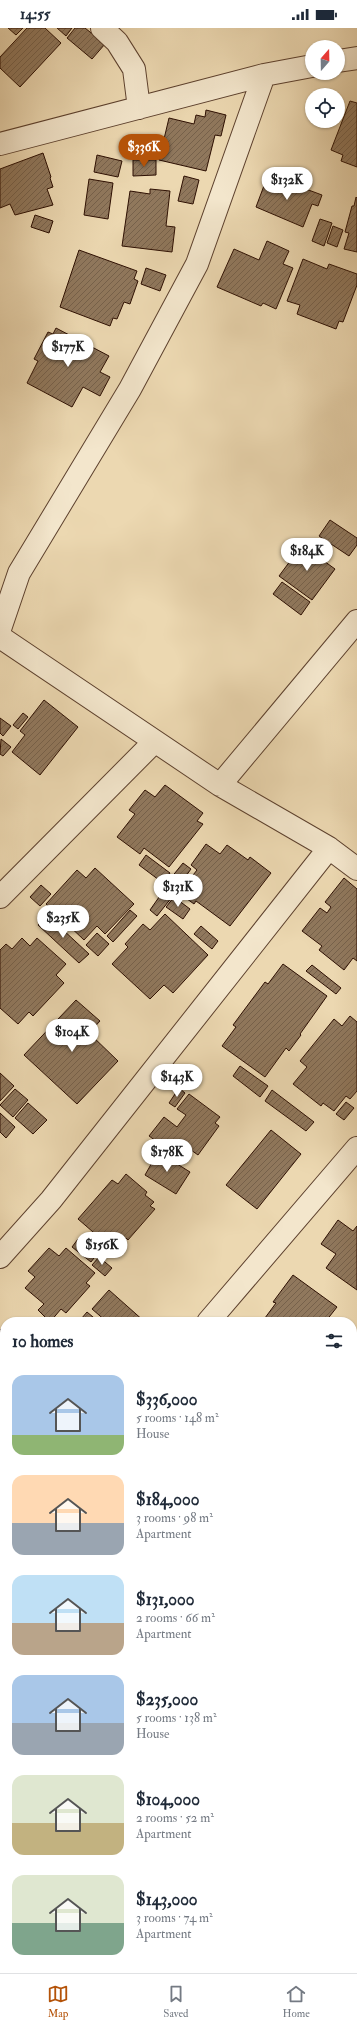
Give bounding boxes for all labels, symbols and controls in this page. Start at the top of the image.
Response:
text: 14:55 [20,5,50,24]
north arrow [305,40,345,80]
map controls [305,40,345,128]
button: locate [305,88,345,128]
pin: $336K [116,134,172,168]
text: $336K [128,139,160,155]
pin: $132K [259,167,315,201]
text: $132K [271,172,303,188]
pin: $177K [40,334,96,368]
text: $177K [51,339,85,355]
pin: $184K [279,538,335,572]
text: $184K [290,543,324,559]
pin: $131K [150,874,206,908]
text: $131K [163,879,193,895]
pin: $235K [35,905,91,939]
text: $235K [46,910,80,926]
pin: $104K [44,1019,100,1053]
text: $104K [55,1024,89,1040]
pin: $143K [149,1064,205,1098]
text: $143K [160,1069,194,1085]
pin: $178K [139,1139,195,1173]
text: $178K [150,1144,184,1160]
pin: $156K [74,1232,130,1266]
text: $156K [85,1237,119,1253]
icon: filters [323,1330,345,1352]
text: 10 homes [12,1331,73,1352]
text: $336,000 [136,1389,197,1410]
icon: home [44,1391,92,1439]
text: 5 rooms · 148 m² [136,1410,219,1426]
text: House [136,1426,169,1442]
text: $184,000 [136,1489,199,1510]
icon: home [44,1491,92,1539]
text: 3 rooms · 98 m² [136,1510,213,1526]
text: Apartment [136,1526,192,1542]
text: $131,000 [136,1589,194,1610]
icon: home [44,1591,92,1639]
text: 2 rooms · 66 m² [136,1610,215,1626]
text: Apartment [136,1626,192,1642]
text: $235,000 [136,1689,198,1710]
icon: home [44,1691,92,1739]
text: 5 rooms · 138 m² [136,1710,217,1726]
text: House [136,1726,169,1742]
text: $104,000 [136,1789,200,1810]
icon: home [44,1791,92,1839]
text: 2 rooms · 52 m² [136,1810,214,1826]
text: Apartment [136,1826,192,1842]
text: $143,000 [136,1889,198,1910]
icon: home [44,1891,92,1939]
text: 3 rooms · 74 m² [136,1910,213,1926]
text: Apartment [136,1926,192,1942]
tab: Map [47,1983,69,2020]
tab: Saved [163,1983,188,2020]
tab: Home [283,1983,310,2020]

